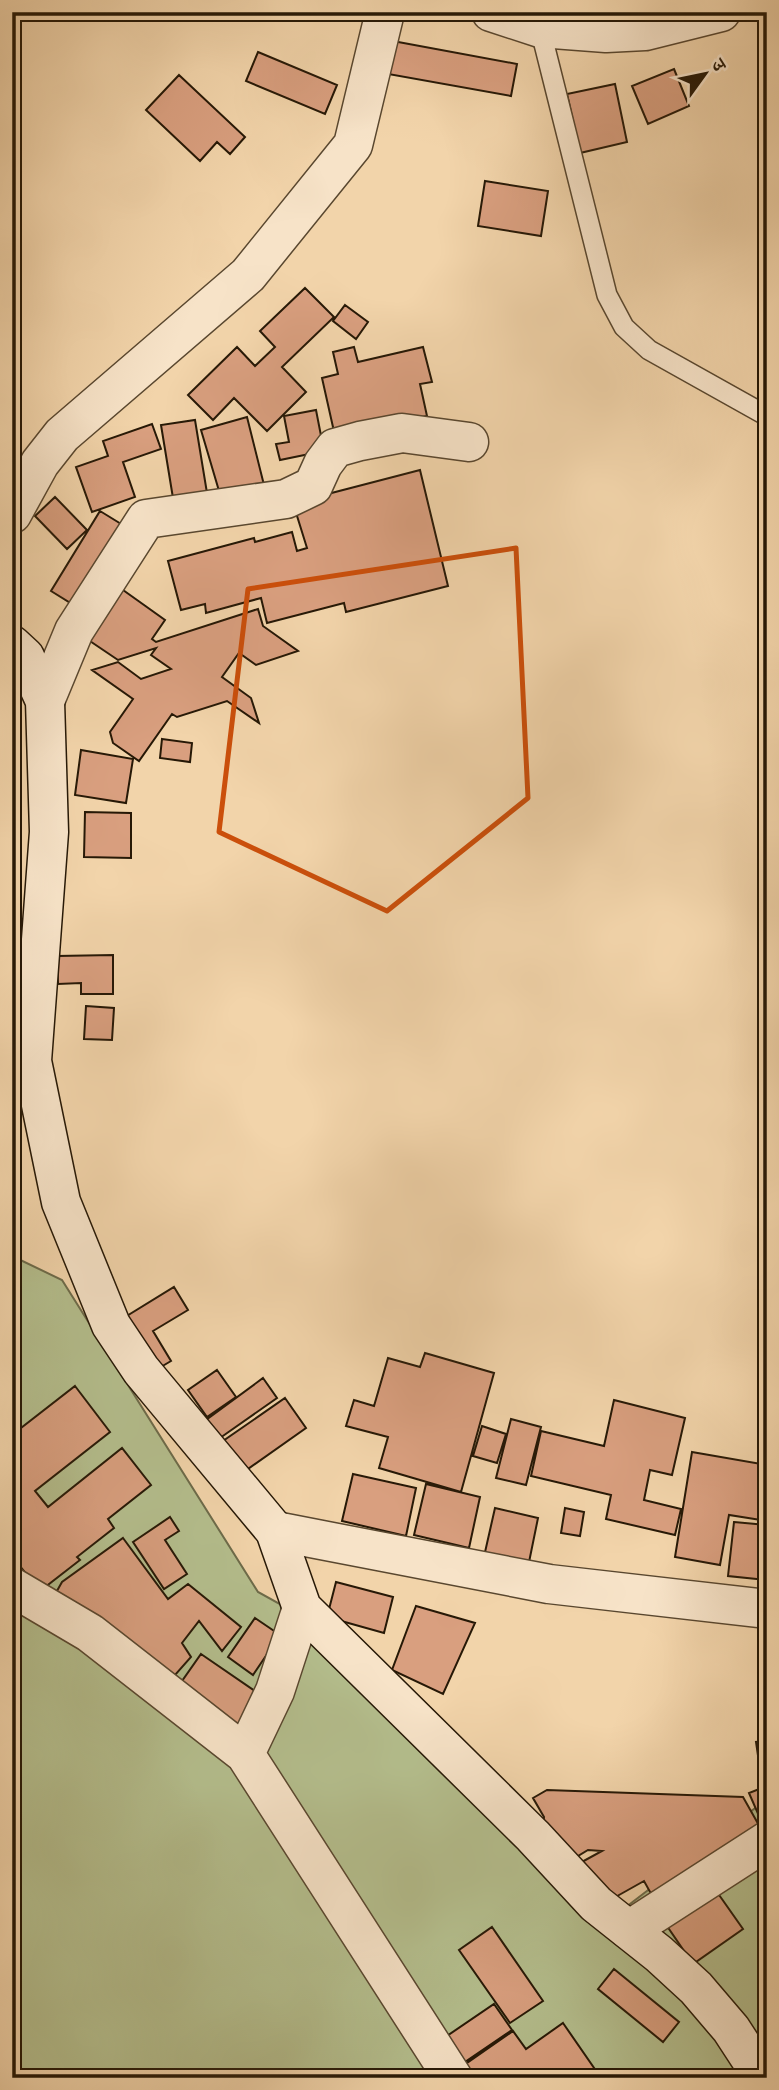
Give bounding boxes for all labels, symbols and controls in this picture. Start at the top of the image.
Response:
north arrow [670,38,740,108]
text: उ [705,52,733,77]

